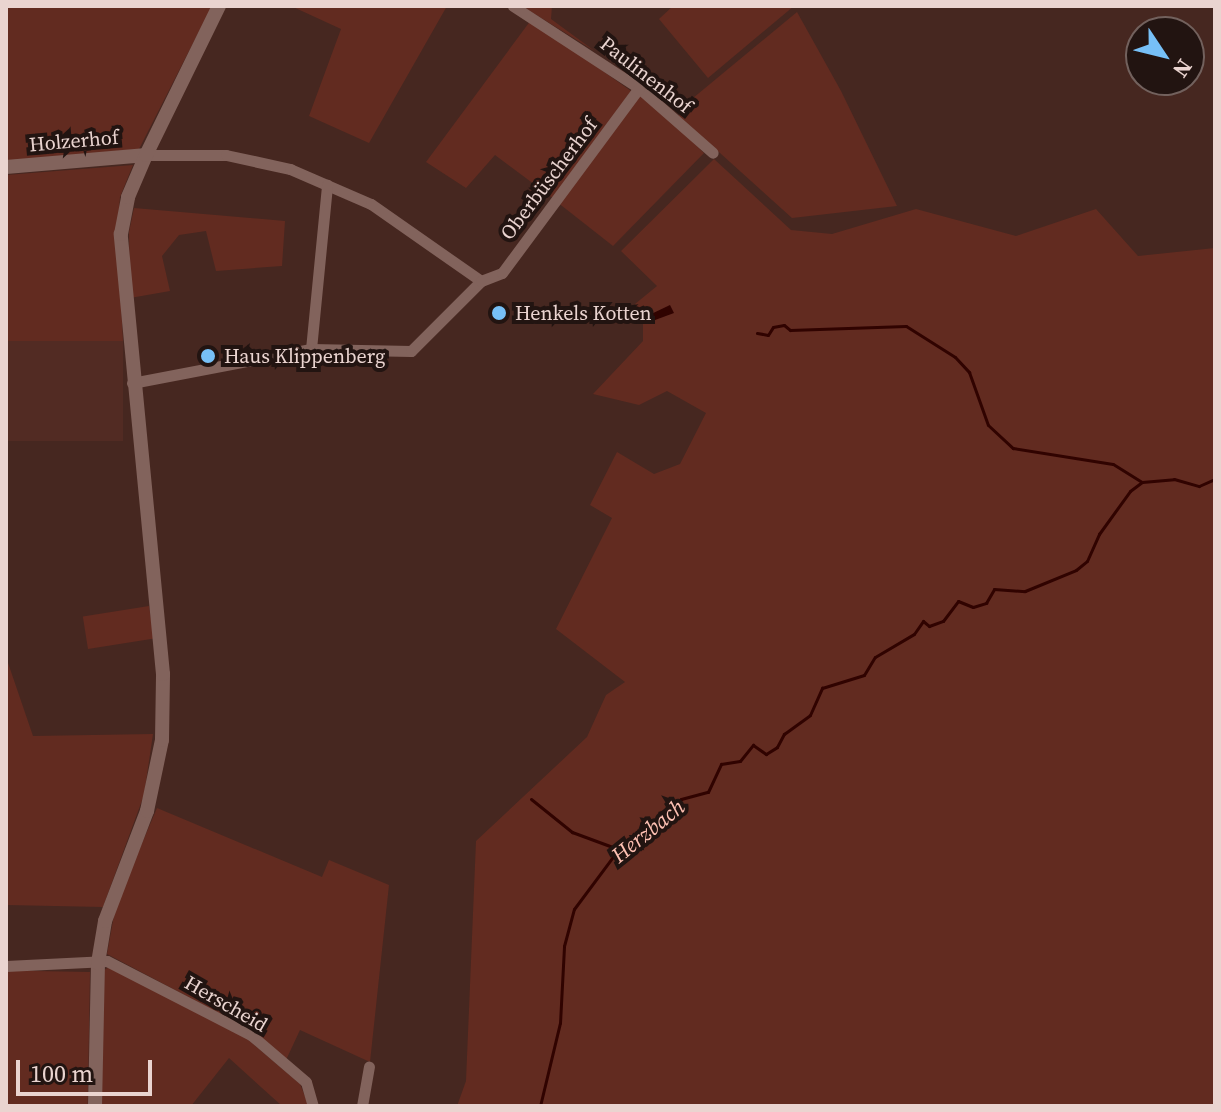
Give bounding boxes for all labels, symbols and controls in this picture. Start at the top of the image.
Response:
north arrow [1125,16,1205,96]
street label: Paulinenhof [595,32,697,118]
text: N [1166,53,1200,84]
street label: Oberbüscherhof [496,114,602,244]
street label: Holzerhof [28,125,120,157]
place label: Henkels Kotten [515,301,652,325]
marker: Henkels Kotten [490,304,508,322]
place label: Haus Klippenberg [224,344,385,368]
marker: Haus Klippenberg [199,347,217,365]
water label: Herzbach [606,794,690,868]
street label: Herscheid [180,971,272,1037]
scale bar [20,1044,156,1094]
text: 100 m [30,1057,93,1090]

